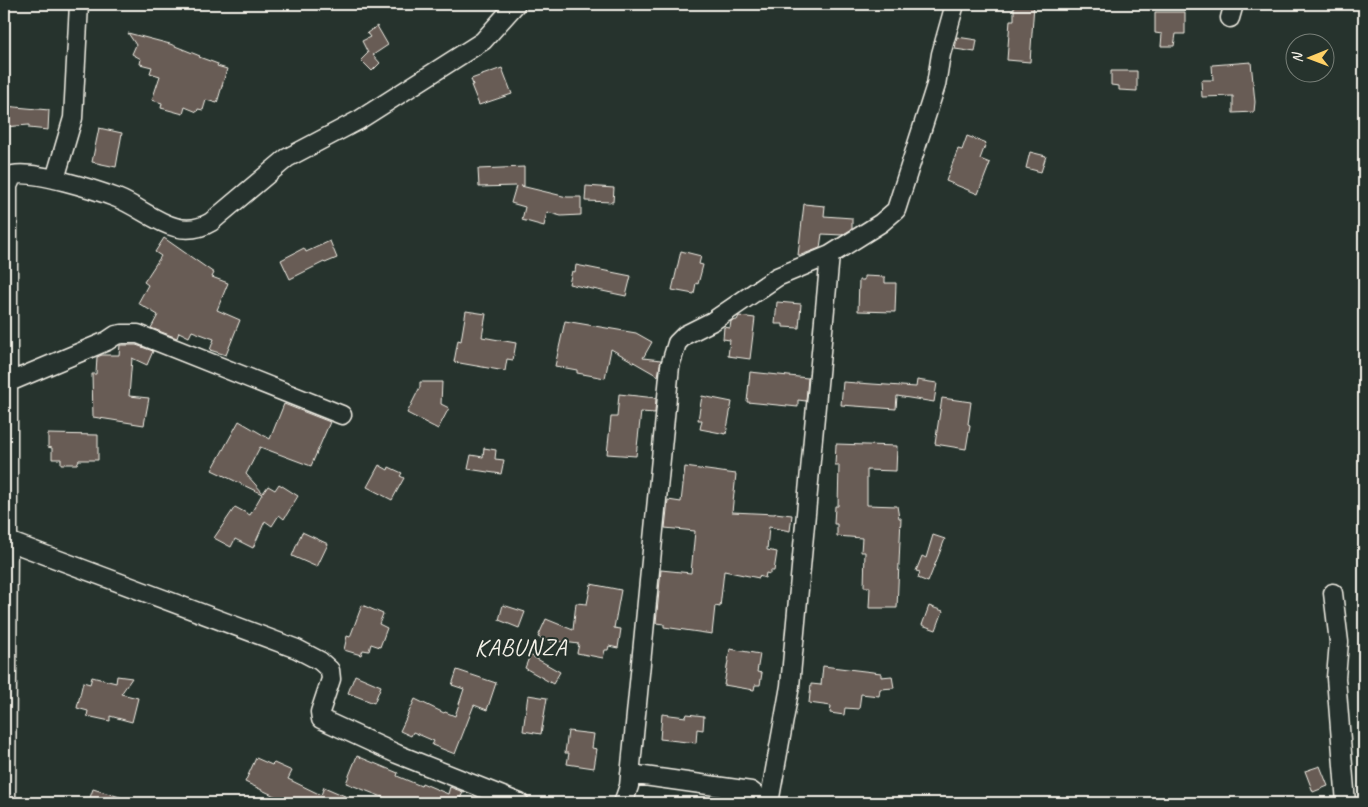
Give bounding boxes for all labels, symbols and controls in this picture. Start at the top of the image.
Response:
north arrow [1286,32,1336,82]
text: N [1289,51,1306,63]
district label: KABUNZA [475,632,567,662]

